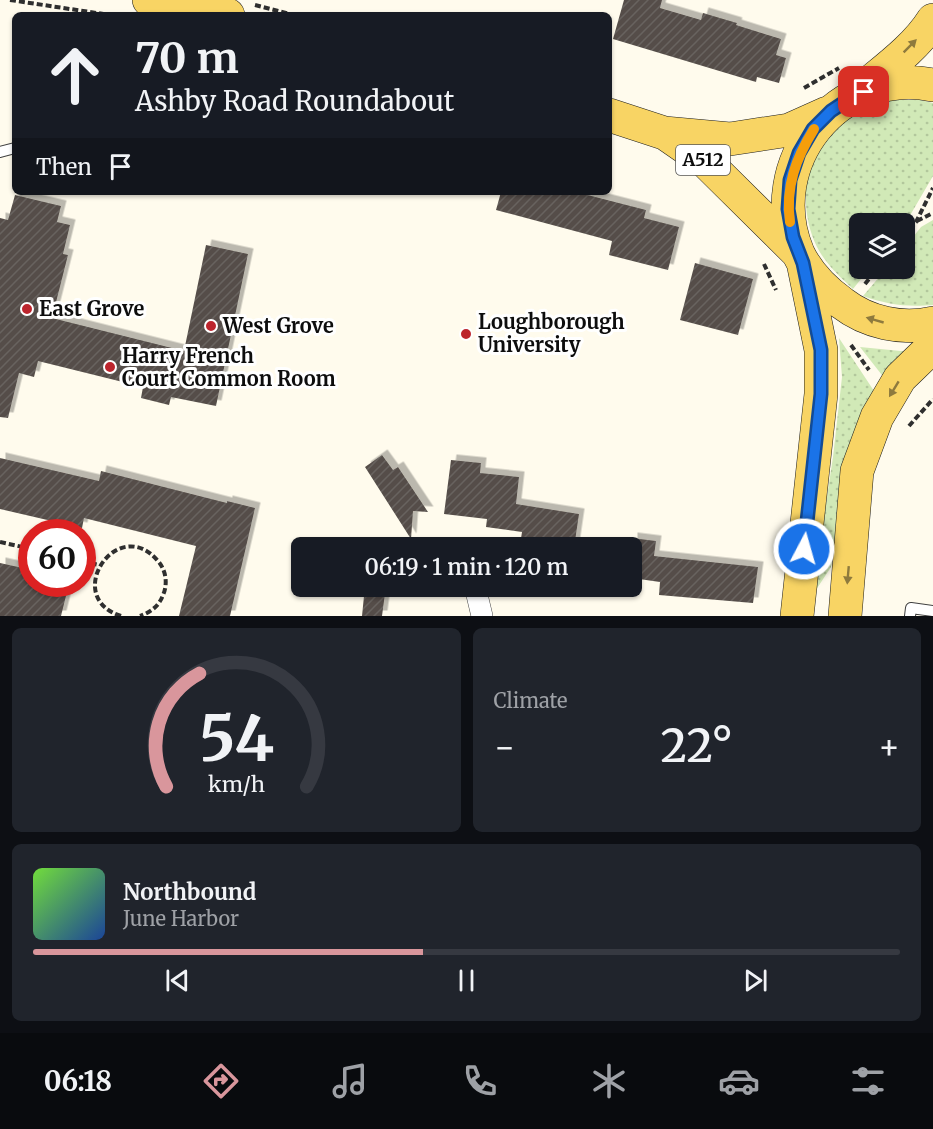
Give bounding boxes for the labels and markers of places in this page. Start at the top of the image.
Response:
pin [838,66,889,117]
place label: East Grove [39,296,144,321]
marker: East Grove [20,302,34,316]
place label: Loughborough University [478,309,625,357]
place label: West Grove [222,313,334,338]
marker: West Grove [204,319,218,333]
marker: Loughborough University [459,327,473,341]
place label: Harry French Court Common Room [122,343,336,391]
marker: Harry French Court Common Room [103,360,117,374]

